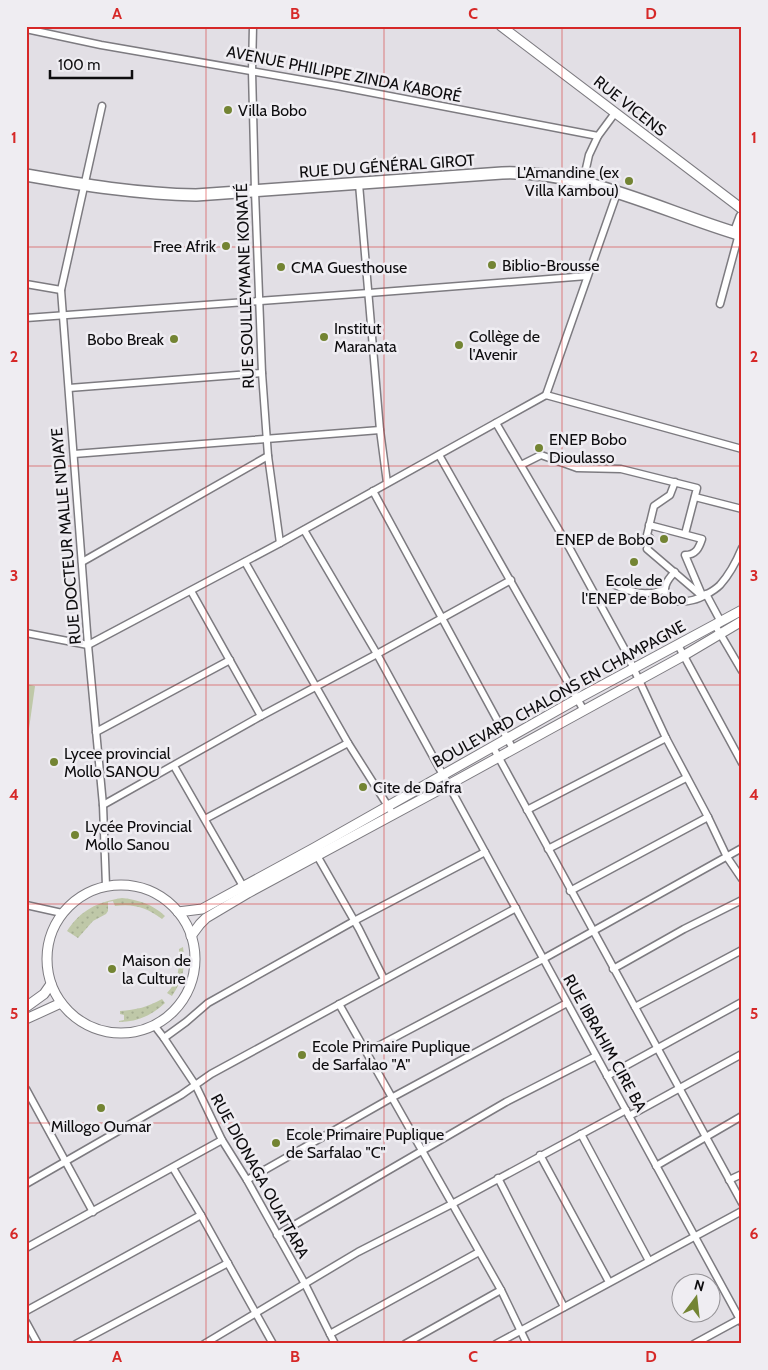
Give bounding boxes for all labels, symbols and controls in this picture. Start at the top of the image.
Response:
text: A [112,4,122,23]
text: B [290,4,300,23]
text: C [468,4,478,23]
text: D [645,4,657,23]
street label: AVENUE PHILIPPE ZINDA KABORÉ [225,42,463,106]
scale bar [50,48,132,80]
text: 100 m [58,56,100,74]
street label: RUE VICENS [590,72,670,140]
place label: Villa Bobo [238,101,307,120]
marker: Villa Bobo [222,104,234,116]
text: 1 [11,128,17,147]
text: 1 [751,128,757,147]
street label: RUE DU GÉNÉRAL GIROT [298,150,476,182]
place label: L'Amandine (ex Villa Kambou) [517,163,619,200]
marker: L'Amandine (ex Villa Kambou) [623,175,635,187]
street label: RUE SOULLEYMANE KONATÉ [232,183,258,389]
place label: Free Afrik [153,237,217,256]
marker: Free Afrik [220,240,232,252]
place label: Biblio-Brousse [502,256,599,275]
place label: CMA Guesthouse [291,258,407,277]
marker: Biblio-Brousse [486,259,498,271]
marker: CMA Guesthouse [275,261,287,273]
place label: Institut Maranata [334,319,397,356]
place label: Collège de l'Avenir [469,327,540,364]
place label: Bobo Break [87,330,165,349]
marker: Institut Maranata [318,331,330,343]
marker: Bobo Break [168,333,180,345]
marker: Collège de l'Avenir [453,339,465,351]
text: 2 [10,347,18,366]
text: 2 [750,347,758,366]
street label: RUE DOCTEUR MALLE N'DIAYE [47,427,85,645]
place label: ENEP Bobo Dioulasso [549,430,627,467]
marker: ENEP Bobo Dioulasso [533,442,545,454]
place label: ENEP de Bobo [556,530,654,549]
marker: ENEP de Bobo [658,533,670,545]
marker: Ecole de l'ENEP de Bobo [628,556,640,568]
text: 3 [10,566,18,585]
text: 3 [750,566,758,585]
place label: Ecole de l'ENEP de Bobo [582,571,687,608]
street label: BOULEVARD CHALONS EN CHAMPAGNE [429,616,689,772]
place label: Lycee provincial Mollo SANOU [64,744,171,781]
marker: Lycee provincial Mollo SANOU [48,756,60,768]
place label: Cite de Dafra [373,778,462,797]
marker: Cite de Dafra [357,781,369,793]
text: 4 [9,785,19,804]
text: 4 [749,785,759,804]
place label: Lycée Provincial Mollo Sanou [85,817,192,854]
marker: Lycée Provincial Mollo Sanou [69,829,81,841]
place label: Maison de la Culture [122,951,191,988]
marker: Maison de la Culture [106,963,118,975]
street label: RUE IBRAHIM CIRE BA [559,971,651,1115]
text: 5 [10,1004,18,1023]
text: 5 [750,1004,758,1023]
place label: Ecole Primaire Puplique de Sarfalao "A" [312,1037,470,1074]
marker: Ecole Primaire Puplique de Sarfalao "A" [296,1049,308,1061]
street label: RUE DIONAGA OUATTARA [207,1090,313,1262]
marker: Millogo Oumar [95,1102,107,1114]
place label: Millogo Oumar [51,1117,152,1136]
place label: Ecole Primaire Puplique de Sarfalao "C" [286,1125,444,1162]
marker: Ecole Primaire Puplique de Sarfalao "C" [270,1137,282,1149]
text: 6 [10,1224,19,1243]
text: 6 [750,1224,759,1243]
north arrow [670,1272,720,1322]
text: N [692,1275,706,1295]
text: A [112,1347,122,1366]
text: B [290,1347,300,1366]
text: C [468,1347,478,1366]
text: D [645,1347,657,1366]

